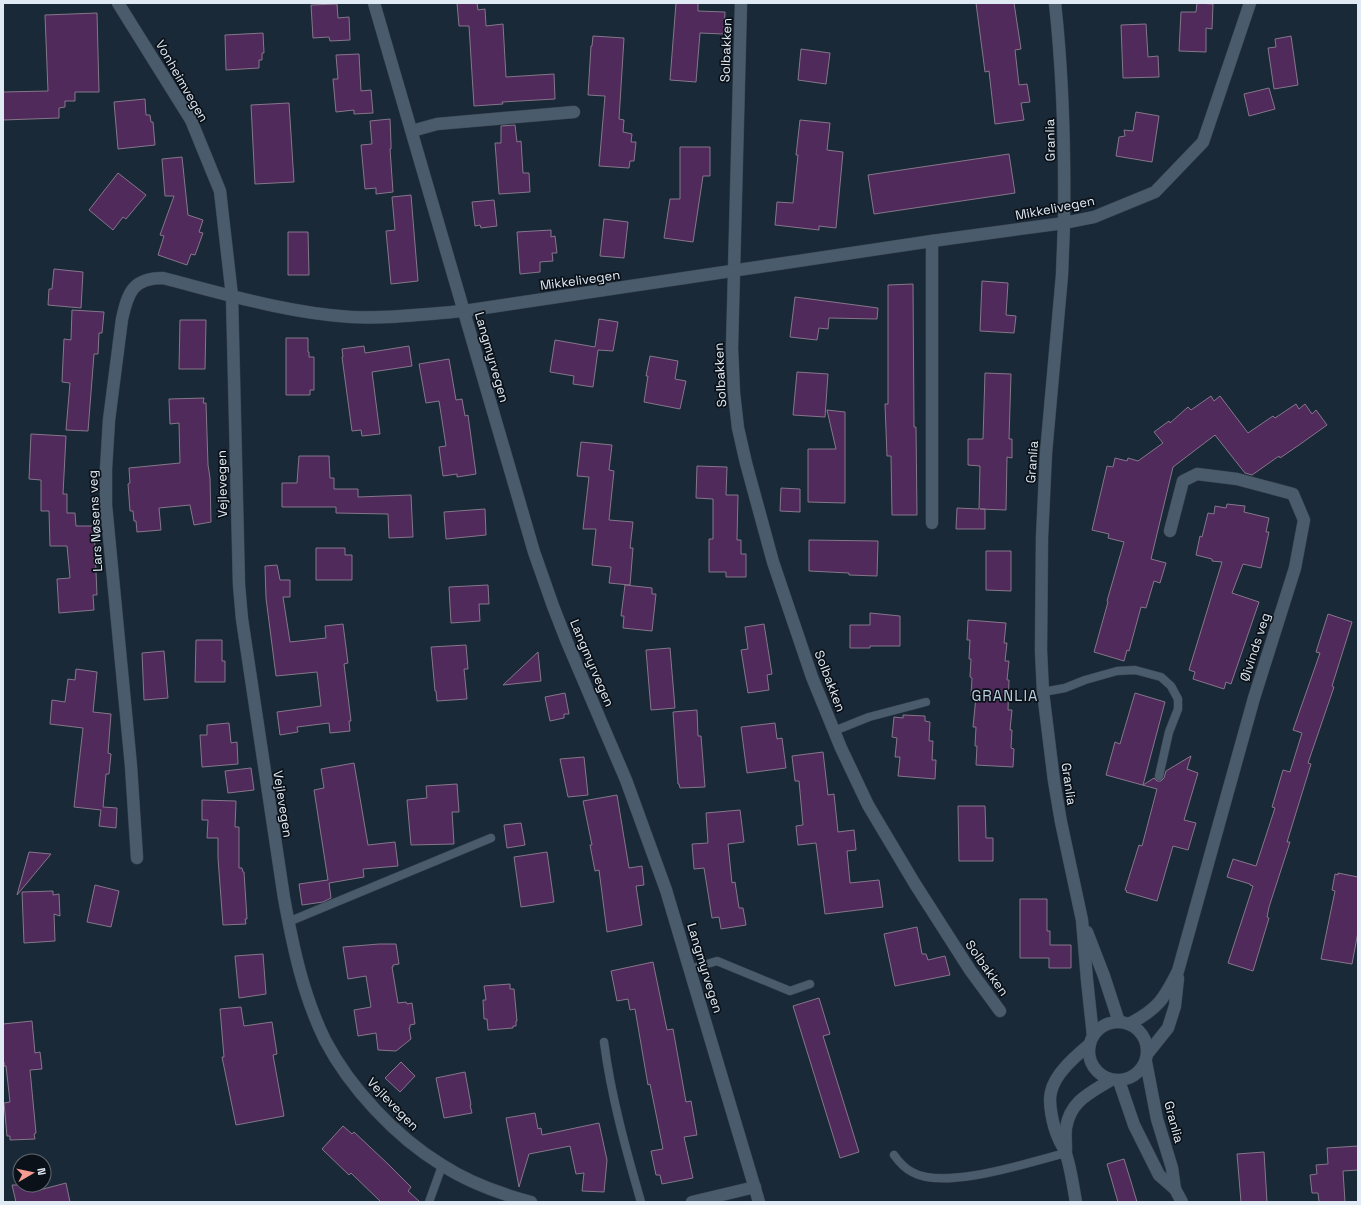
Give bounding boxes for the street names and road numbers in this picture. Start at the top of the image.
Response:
street label: Solbakken [716,18,736,82]
street label: Vonheimvegen [152,37,212,125]
street label: Granlia [1041,118,1059,161]
street label: Mikkelivegen [1014,192,1096,224]
street label: Mikkelivegen [539,266,621,294]
street label: Langmyrvegen [471,310,513,404]
street label: Solbakken [710,342,730,408]
street label: Granlia [1022,440,1042,484]
street label: Vejlevegen [213,450,231,518]
street label: Lars Nøsens veg [84,470,106,572]
street label: Øivinds veg [1236,610,1274,684]
street label: Langmyrvegen [566,617,618,709]
street label: Solbakken [811,648,849,714]
street label: Granlia [1058,762,1080,807]
street label: Vejlevegen [269,769,297,839]
street label: Langmyrvegen [683,921,727,1015]
street label: Solbakken [962,937,1012,999]
street label: Vejlevegen [363,1074,423,1134]
street label: Granlia [1160,1099,1188,1145]

